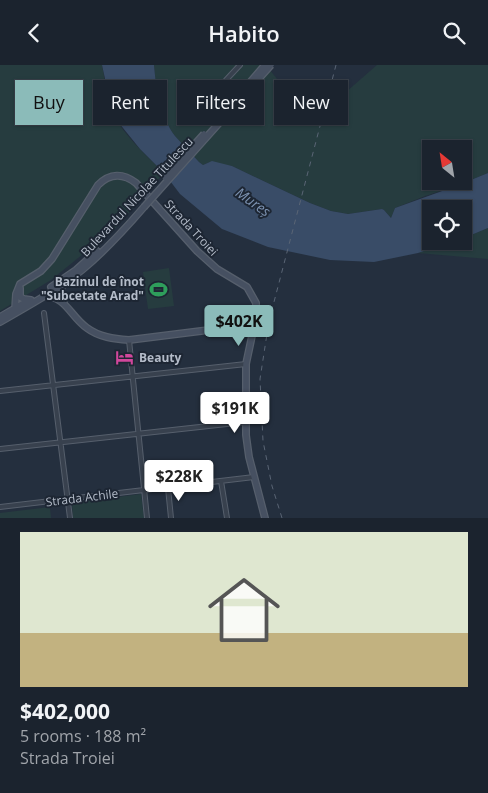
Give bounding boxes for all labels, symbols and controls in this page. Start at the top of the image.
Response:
text: Habito [208,18,280,48]
icon: back [20,19,48,47]
icon: search [440,19,468,47]
chip: Buy [15,80,83,125]
chip: Rent [93,80,167,125]
chip: Filters [177,80,264,125]
chip: New [274,80,348,125]
street label: Bulevardul Nicolae Titulescu [77,133,197,260]
north arrow [422,140,472,190]
map controls [422,140,472,250]
water label: Mureș [232,183,274,220]
street label: Strada Troiei [161,196,222,259]
button: locate [422,200,472,250]
place label: Bazinul de înot "Subcetate Arad" [41,273,144,304]
sports icon: Bazinul de înot "Subcetate Arad" [148,279,168,299]
pin: $402K [204,305,274,347]
text: $402K [215,310,263,332]
hotel icon: Beauty [115,348,135,368]
place label: Beauty [139,349,181,366]
pin: $191K [200,391,270,434]
text: $191K [211,397,259,419]
pin: $228K [144,459,214,502]
text: $228K [155,465,203,487]
street label: Strada Achile [45,485,119,510]
icon: home [199,565,289,655]
text: $402,000 [20,697,110,725]
text: 5 rooms · 188 m² [20,725,146,747]
text: Strada Troiei [20,747,115,769]

